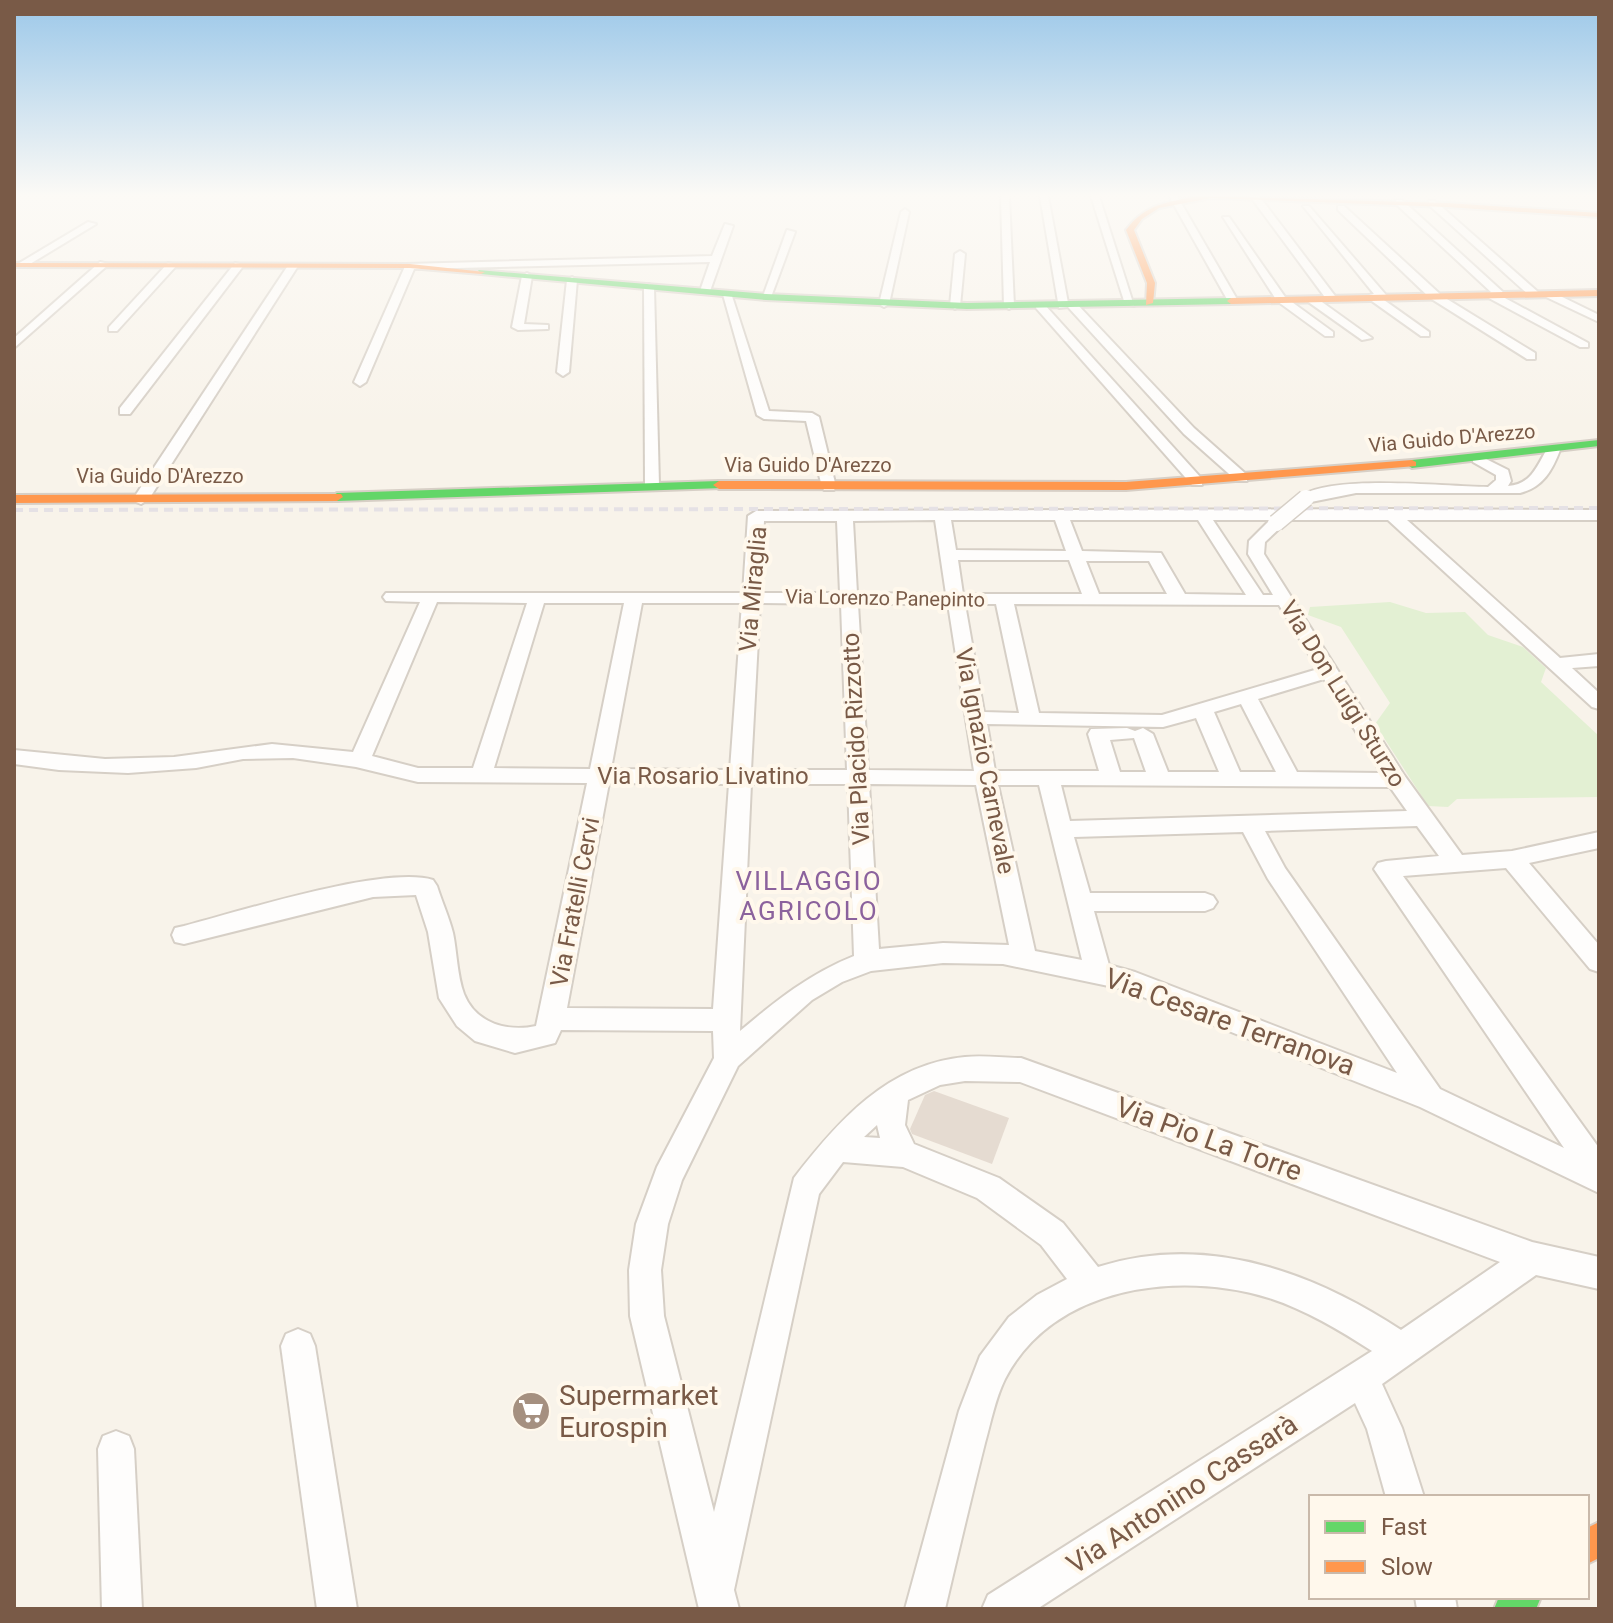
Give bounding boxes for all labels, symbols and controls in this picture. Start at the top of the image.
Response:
street label: Via Guido D'Arezzo [1368,419,1536,457]
street label: Via Guido D'Arezzo [724,453,892,477]
street label: Via Guido D'Arezzo [76,464,244,488]
street label: Via Miraglia [734,525,772,653]
street label: Via Lorenzo Panepinto [785,584,985,612]
street label: Via Don Luigi Sturzo [1274,596,1412,792]
street label: Via Placido Rizzotto [836,632,876,846]
street label: Via Ignazio Carnevale [949,646,1021,876]
street label: Via Rosario Livatino [597,762,809,790]
street label: Via Fratelli Cervi [545,815,605,989]
district label: VILLAGGIO AGRICOLO [735,866,883,926]
street label: Via Cesare Terranova [1100,961,1360,1083]
street label: Via Pio La Torre [1111,1090,1307,1188]
place label: Supermarket Eurospin [559,1379,718,1444]
supermarket icon: Supermarket Eurospin [510,1390,552,1432]
street label: Via Antonino Cassarà [1061,1407,1303,1581]
legend [1309,1495,1589,1599]
text: Fast [1381,1513,1427,1541]
text: Slow [1381,1553,1433,1581]

